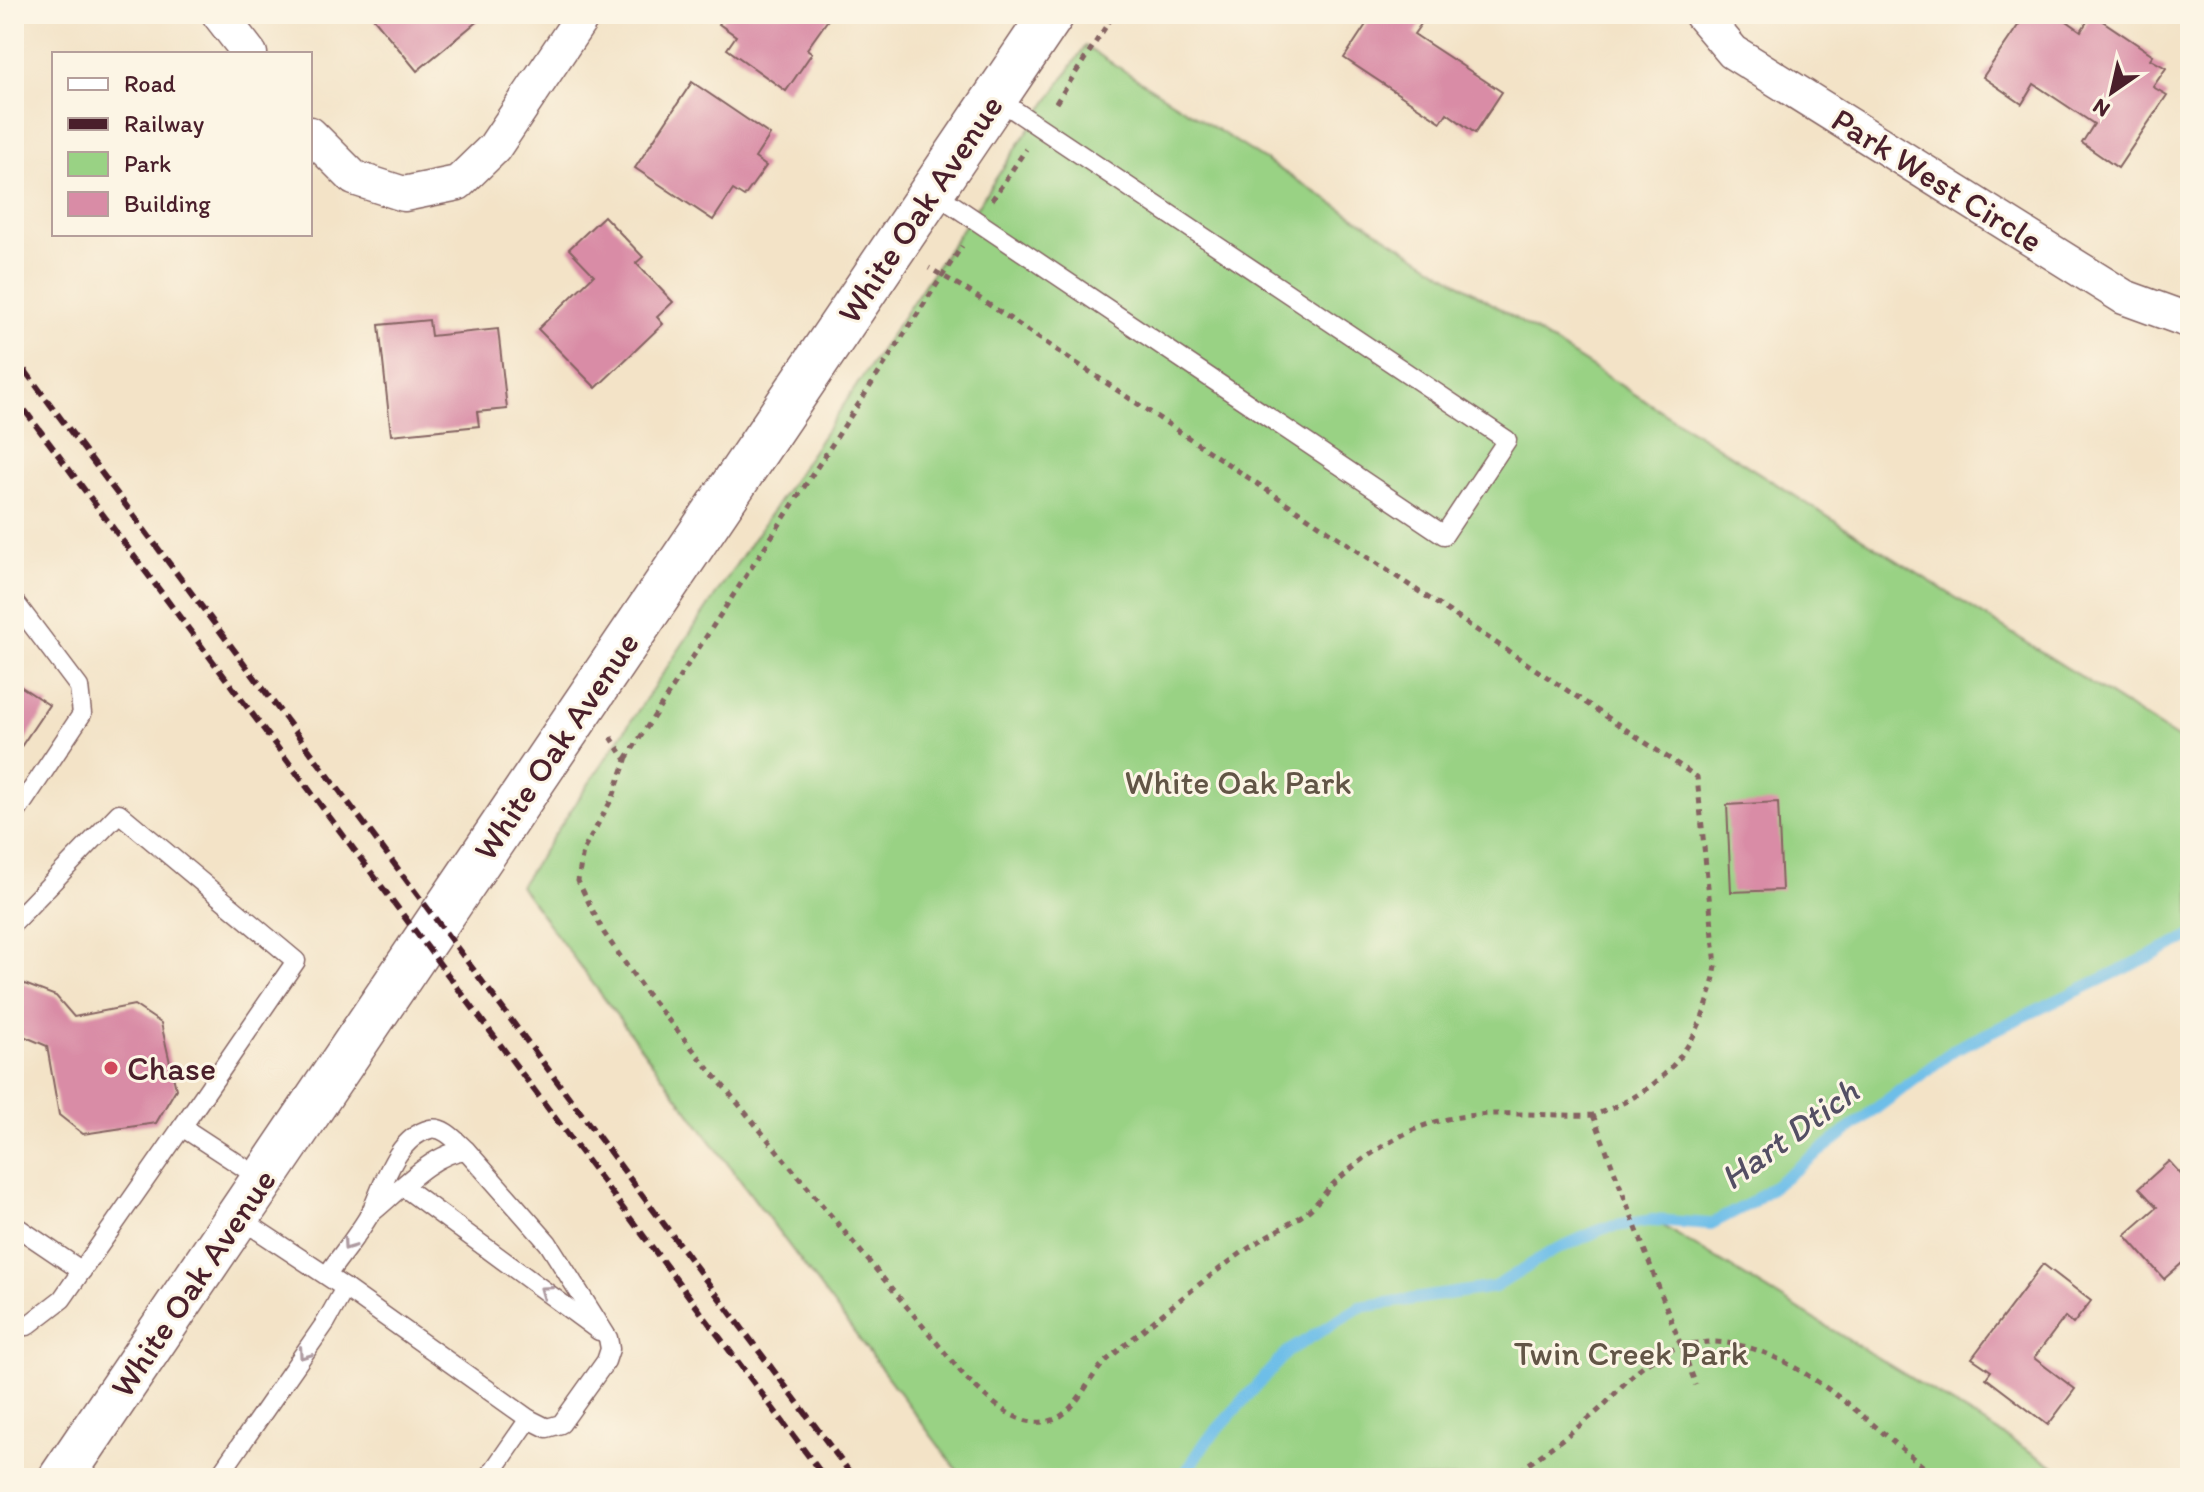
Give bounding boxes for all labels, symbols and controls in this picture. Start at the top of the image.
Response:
legend [52,52,312,236]
north arrow [2072,52,2152,132]
text: Road [124,69,176,98]
street label: White Oak Avenue [828,87,1012,331]
text: N [2087,93,2115,124]
street label: Park West Circle [1824,99,2050,261]
text: Railway [124,109,205,138]
text: Park [124,149,171,178]
text: Building [124,189,211,218]
street label: White Oak Avenue [464,624,648,868]
park label: White Oak Park [1125,762,1351,803]
place label: Chase [127,1048,216,1089]
marker: Chase [102,1059,120,1077]
water label: Hart Dtich [1711,1069,1867,1199]
street label: White Oak Avenue [101,1161,285,1405]
one-way arrow [343,1236,358,1250]
one-way arrow [539,1287,554,1301]
park label: Twin Creek Park [1514,1333,1749,1374]
one-way arrow [299,1345,314,1359]

